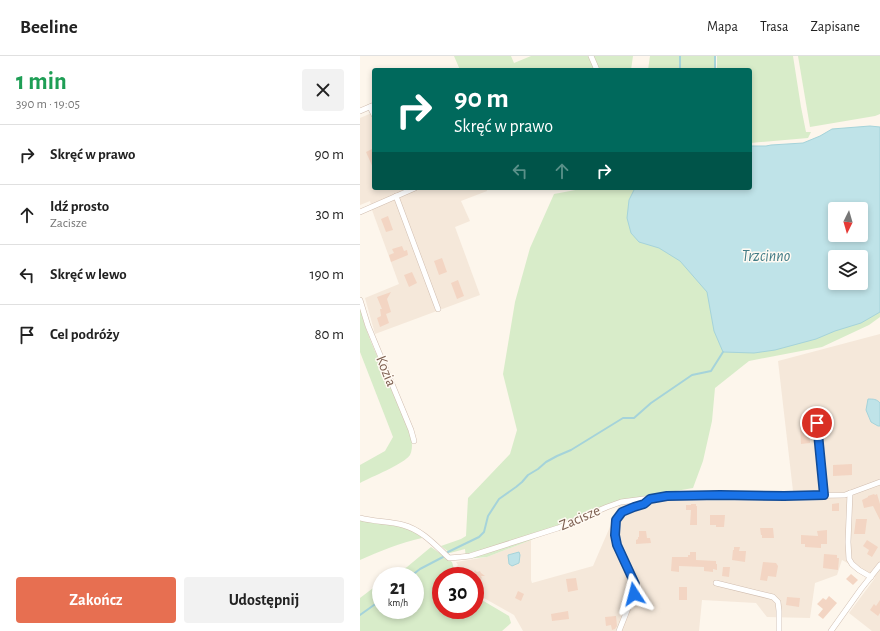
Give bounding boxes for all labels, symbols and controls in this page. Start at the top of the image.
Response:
text: Beeline [20,18,78,37]
text: Mapa [707,20,738,34]
text: Trasa [760,20,788,34]
text: Zapisane [810,20,860,34]
button: close [302,69,344,111]
text: 1 min [16,70,67,94]
icon: right [388,84,440,136]
text: 90 m [454,85,509,113]
text: 390 m · 19:05 [16,98,80,111]
text: Skręć w prawo [454,118,553,136]
icon: right [16,144,38,166]
text: Skręć w prawo [50,147,135,162]
text: 90 m [315,147,344,162]
icon: left [509,160,531,182]
icon: ahead [551,160,573,182]
icon: right [593,160,615,182]
text: Idź prosto [50,199,109,214]
north arrow [828,202,868,242]
map controls [828,202,868,290]
icon: ahead [16,204,38,226]
text: 30 m [315,207,344,222]
text: Zacisze [50,217,87,230]
water label: Trzcinno [742,248,791,264]
button: layers [828,250,868,290]
icon: left [16,264,38,286]
text: Skręć w lewo [50,267,127,282]
text: 190 m [309,267,344,282]
icon: arrive [16,324,38,346]
text: Cel podróży [50,327,119,342]
text: 80 m [314,327,344,342]
street label: Kozia [373,353,399,389]
pin [800,406,834,440]
icon: arrive [806,412,828,434]
street label: Zacisze [557,503,603,533]
speed limit sign: 30 [432,567,484,619]
position arrow [613,573,655,615]
button: Zakończ [16,577,176,623]
button: Udostępnij [184,577,344,623]
text: 21 [390,578,406,598]
text: km/h [388,598,408,608]

